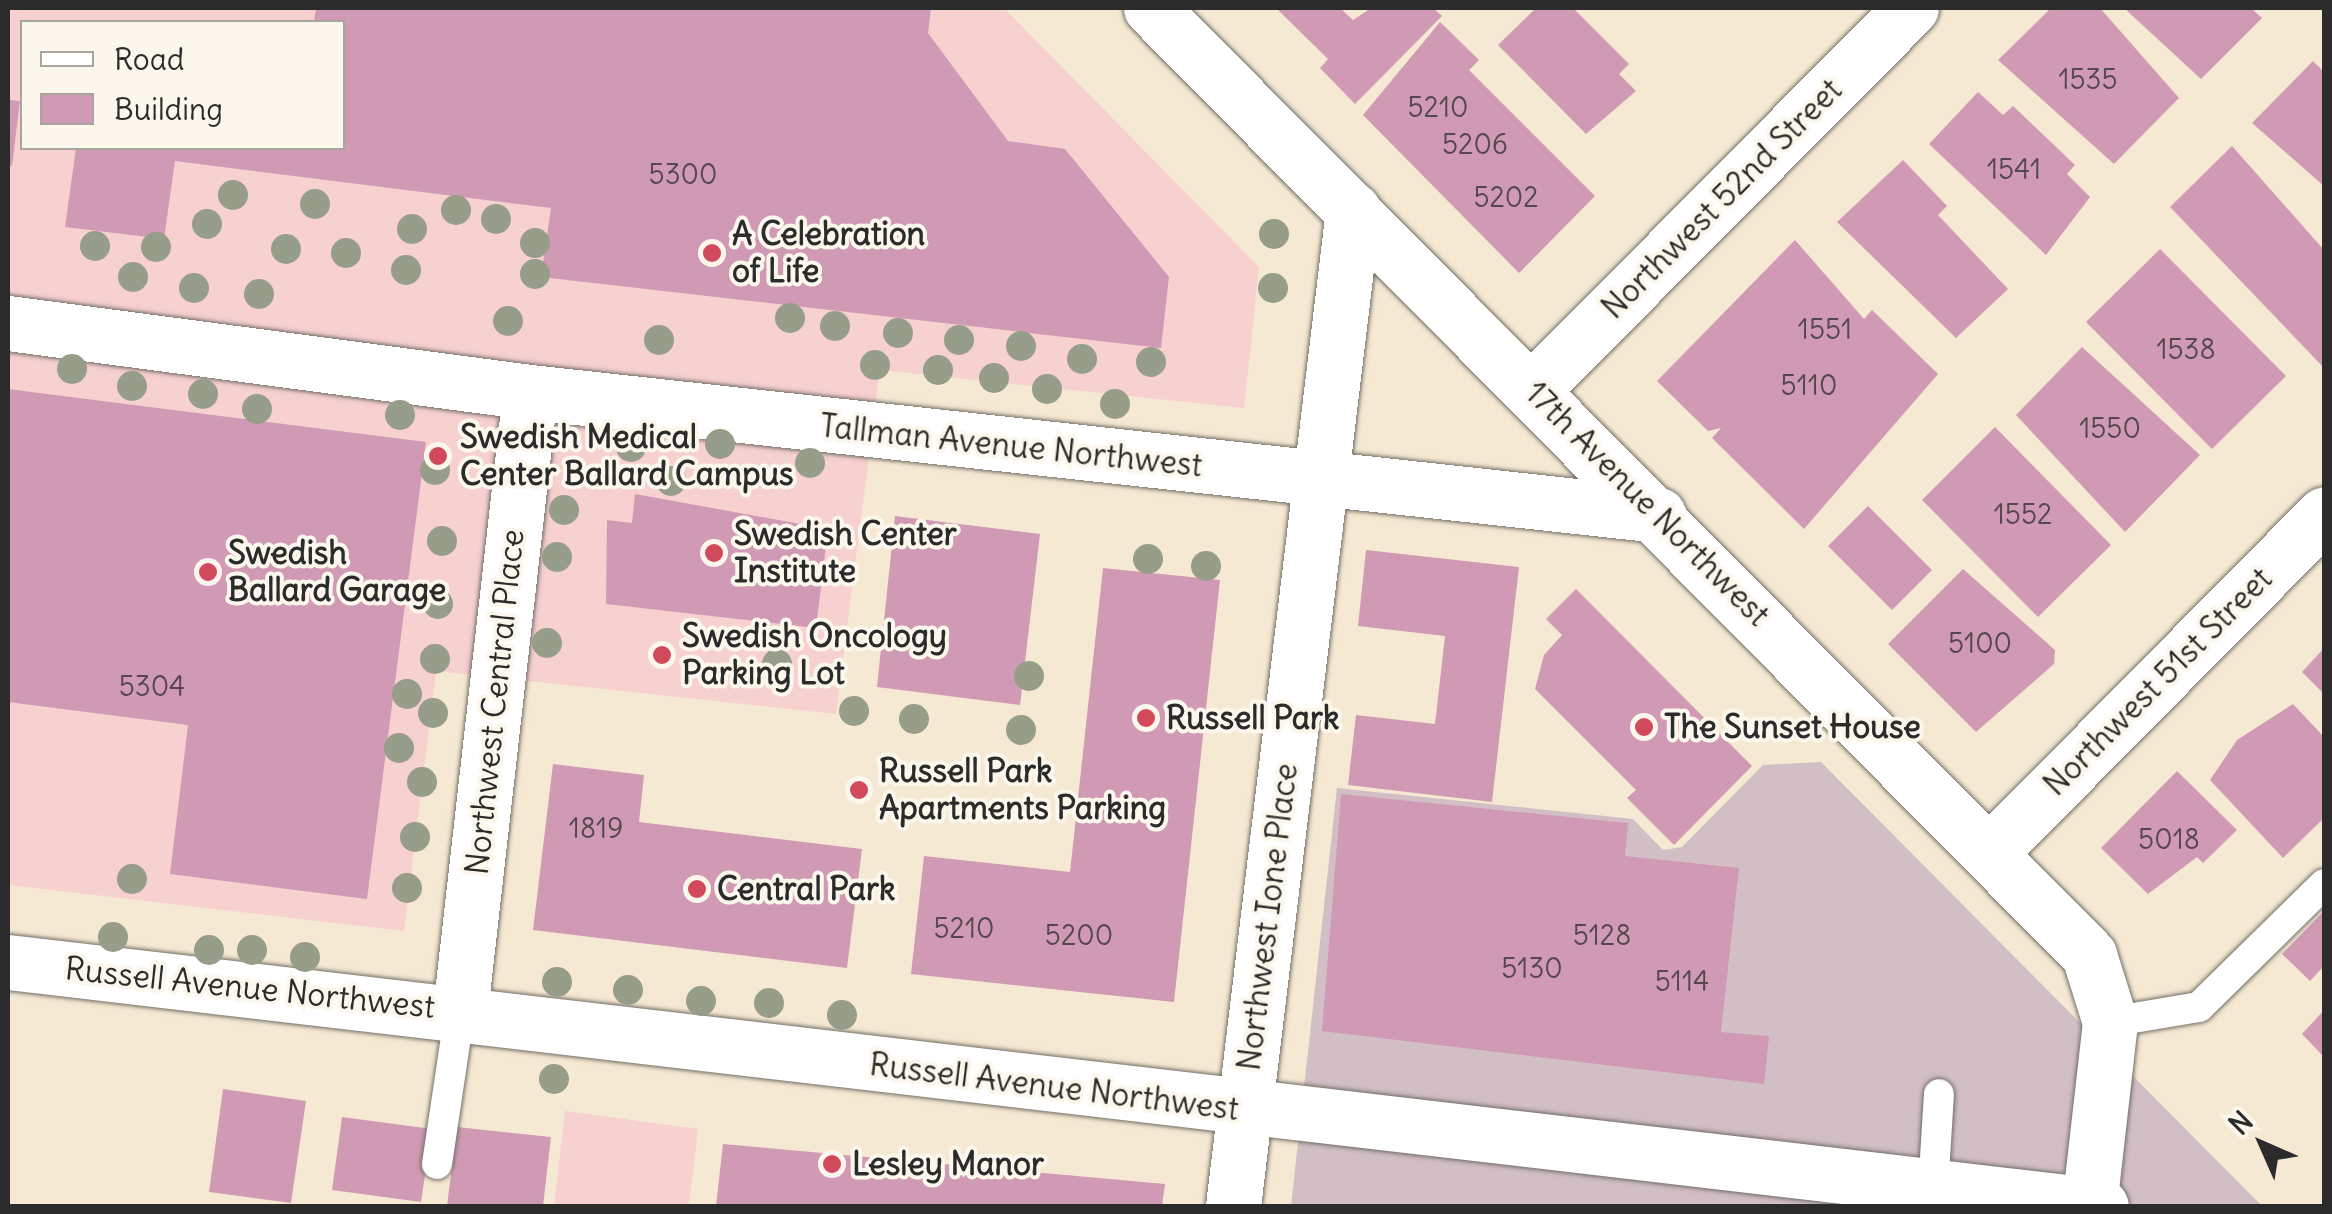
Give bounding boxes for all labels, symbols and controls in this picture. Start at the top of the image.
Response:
legend [20,20,345,150]
text: Road [114,40,184,78]
house number: 1535 [2058,62,2118,96]
street label: Northwest 52nd Street [1594,71,1850,327]
text: Building [114,90,223,128]
house number: 5210 [1408,90,1468,124]
house number: 5206 [1442,127,1508,161]
house number: 1541 [1987,152,2041,186]
house number: 5300 [649,157,717,191]
house number: 5202 [1473,180,1539,214]
place label: A Celebration of Life [732,216,925,291]
marker: A Celebration of Life [701,242,723,264]
house number: 1551 [1798,312,1852,346]
house number: 1538 [2156,332,2216,366]
house number: 5110 [1781,368,1837,402]
street label: 17th Avenue Northwest [1517,374,1777,634]
street label: Tallman Avenue Northwest [818,407,1204,485]
house number: 1550 [2079,411,2141,445]
place label: Swedish Medical Center Ballard Campus [460,419,794,494]
marker: Swedish Medical Center Ballard Campus [425,443,451,469]
house number: 1552 [1994,497,2052,531]
place label: Swedish Center Institute [734,516,957,591]
street label: Northwest Central Place [458,527,532,877]
place label: Swedish Ballard Garage [228,535,446,610]
marker: Swedish Center Institute [703,542,725,564]
street label: Northwest 51st Street [2036,560,2280,804]
marker: Swedish Ballard Garage [197,561,219,583]
place label: Swedish Oncology Parking Lot [682,618,947,693]
house number: 5100 [1948,626,2012,660]
marker: Swedish Oncology Parking Lot [651,644,673,666]
house number: 5304 [119,669,185,703]
place label: Russell Park [1166,699,1339,737]
marker: Russell Park [1135,707,1157,729]
place label: The Sunset House [1664,708,1921,746]
marker: The Sunset House [1633,716,1655,738]
place label: Russell Park Apartments Parking [879,753,1166,828]
street label: Northwest Ione Place [1230,761,1306,1073]
marker: Russell Park Apartments Parking [848,779,870,801]
house number: 1819 [569,811,623,845]
house number: 5018 [2138,822,2200,856]
place label: Central Park [717,870,895,908]
marker: Central Park [686,878,708,900]
house number: 5210 [934,911,994,945]
house number: 5200 [1045,918,1113,952]
house number: 5128 [1573,918,1631,952]
street label: Russell Avenue Northwest [63,949,437,1027]
house number: 5130 [1501,951,1563,985]
house number: 5114 [1655,964,1709,998]
street label: Russell Avenue Northwest [867,1045,1241,1129]
north arrow [2212,1094,2312,1194]
text: N [2221,1103,2260,1142]
place label: Lesley Manor [852,1145,1044,1183]
marker: Lesley Manor [821,1153,843,1175]

